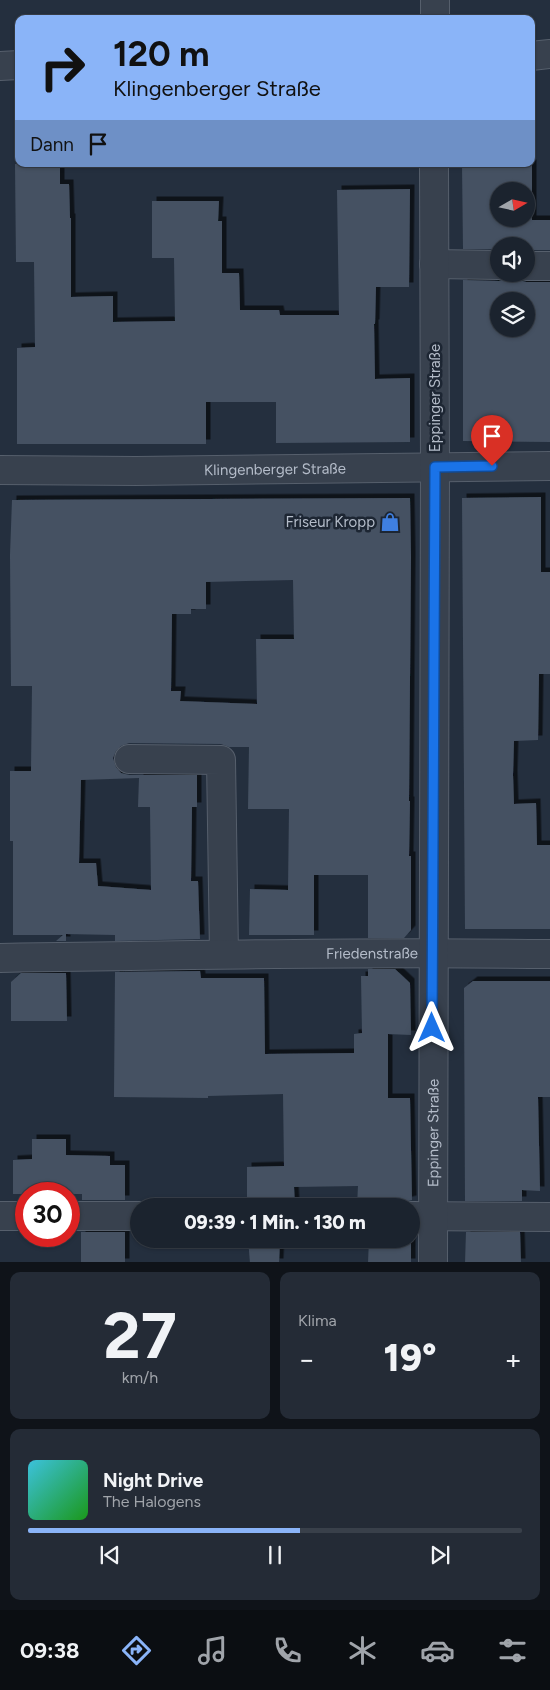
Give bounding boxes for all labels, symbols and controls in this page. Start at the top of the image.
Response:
text: 120 m [113,33,210,75]
icon: right [30,35,95,100]
text: Klingenberger Straße [113,75,321,102]
icon: arrive [84,130,112,158]
text: Dann [30,133,74,156]
north arrow [490,182,535,228]
map controls [490,182,535,337]
button: sound [490,237,535,282]
button: layers [490,292,535,337]
street label: Eppinger Straße [426,344,444,452]
pin [471,415,513,466]
icon: arrive [478,422,506,450]
street label: Klingenberger Straße [204,459,346,479]
shop icon: Friseur Kropp [379,511,401,533]
place label: Friseur Kropp [286,513,375,531]
street label: Friedenstraße [326,944,418,963]
position arrow [405,1001,457,1053]
street label: Eppinger Straße [424,1079,442,1187]
speed limit sign: 30 [15,1182,80,1247]
text: 09:39 · 1 Min. · 130 m [184,1211,366,1234]
text: 27 [103,1296,177,1374]
text: Klima [298,1311,337,1330]
text: 19° [383,1335,437,1381]
text: − [298,1342,315,1376]
text: + [505,1342,522,1376]
text: km/h [122,1368,158,1387]
text: Night Drive [103,1469,203,1492]
text: The Halogens [103,1492,201,1511]
icon: previous [96,1541,124,1569]
icon: pause [261,1541,289,1569]
icon: next [426,1541,454,1569]
icon: directions [119,1633,154,1668]
icon: music [195,1633,230,1668]
icon: phone [270,1633,305,1668]
icon: climate [345,1633,380,1668]
icon: car [420,1633,455,1668]
icon: filters [495,1633,530,1668]
text: 09:38 [20,1637,79,1664]

